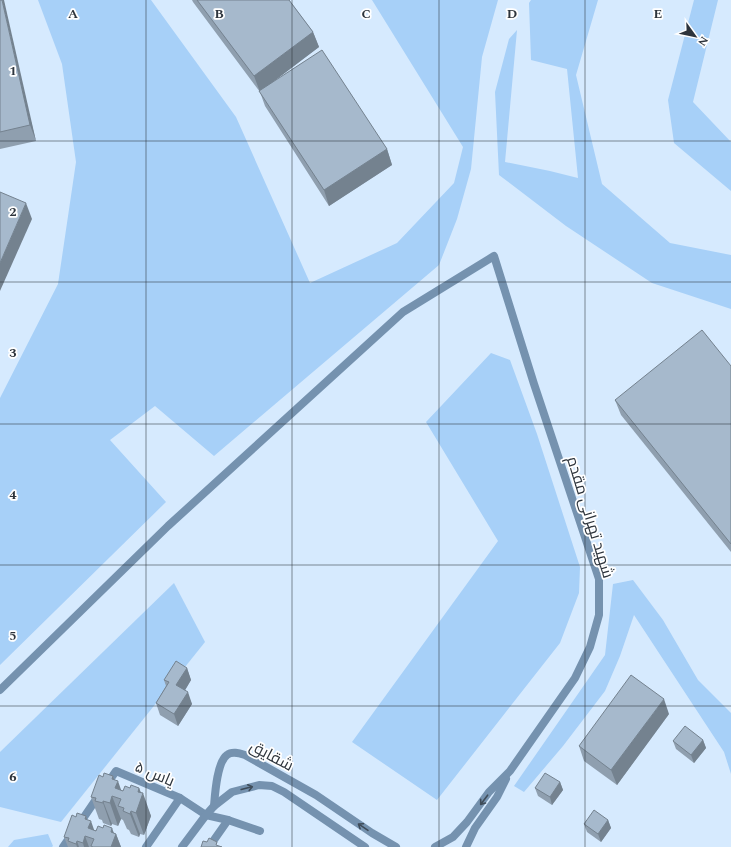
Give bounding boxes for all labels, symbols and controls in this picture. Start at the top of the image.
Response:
text: A [68,4,78,24]
text: B [214,4,224,24]
text: C [361,4,371,24]
text: D [507,4,517,24]
text: E [654,4,663,24]
north arrow [675,16,715,56]
text: N [693,33,713,50]
text: 1 [9,61,17,81]
text: 2 [9,202,17,222]
text: 3 [9,343,17,363]
street label: شهید تهرانی مقدم [560,453,620,581]
text: 4 [9,485,17,505]
text: 5 [9,626,17,646]
street label: شقایق [245,734,298,777]
street label: یاس ۵ [131,755,179,793]
text: 6 [9,767,17,787]
one-way arrow [240,784,253,791]
one-way arrow [479,794,488,805]
one-way arrow [357,823,368,831]

